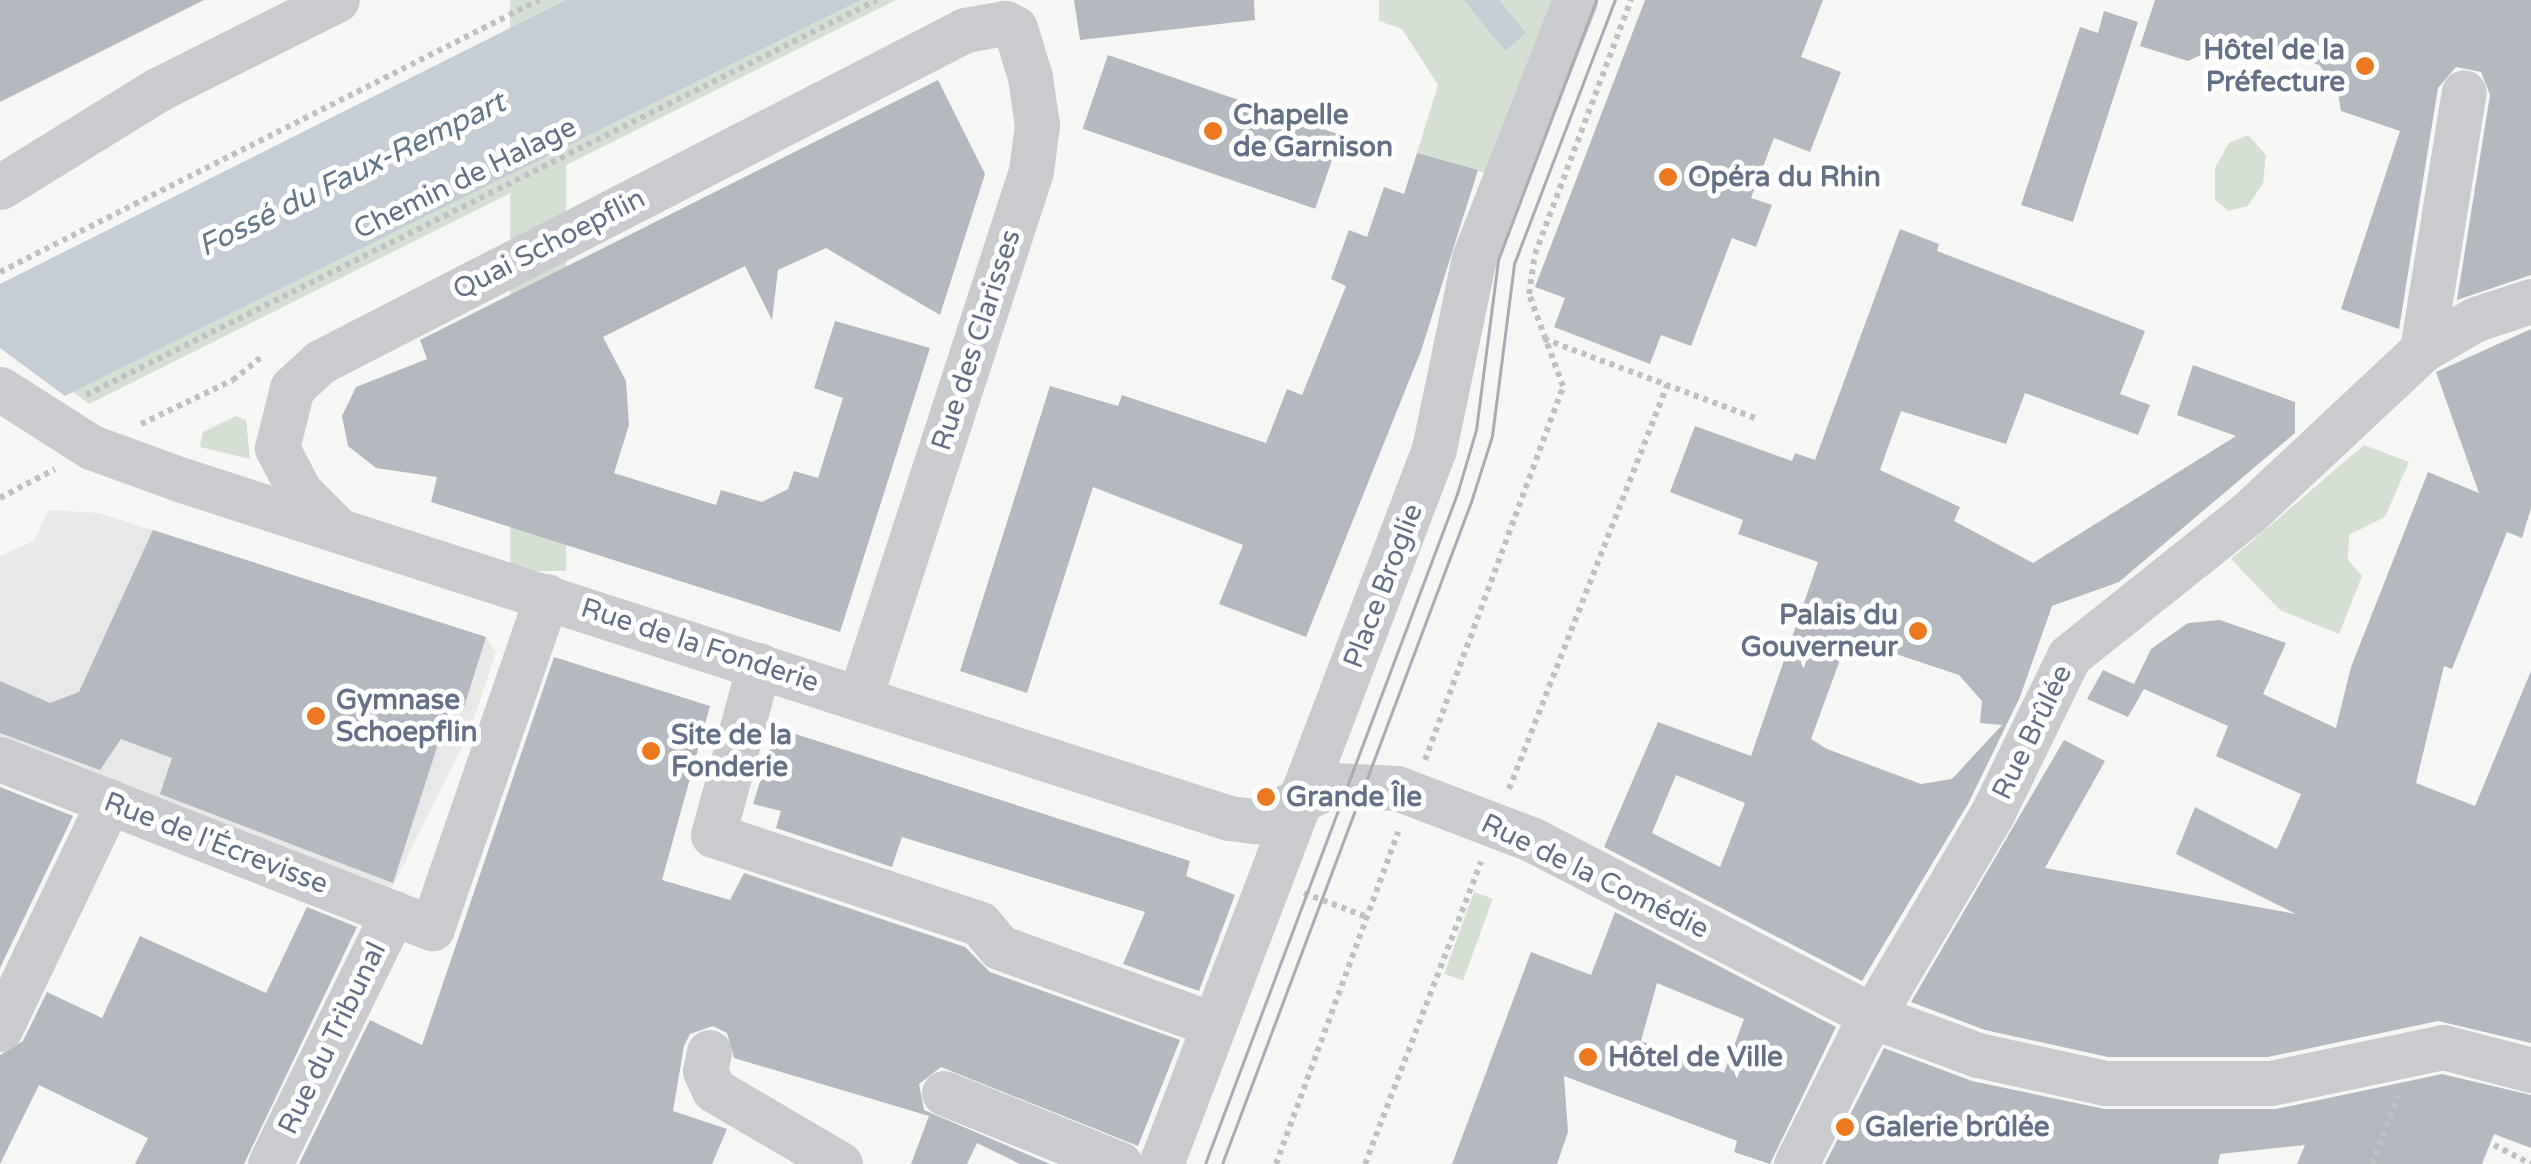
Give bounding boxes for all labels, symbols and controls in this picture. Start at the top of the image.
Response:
place label: Hôtel de la Préfecture [2203,33,2345,99]
marker: Hôtel de la Préfecture [2354,55,2376,77]
water label: Fossé du Faux-Rempart [193,85,511,265]
place label: Chapelle de Garnison [1233,98,1393,164]
street label: Chemin de Halage [348,110,582,246]
marker: Chapelle de Garnison [1202,120,1224,142]
place label: Opéra du Rhin [1688,160,1881,194]
marker: Opéra du Rhin [1657,166,1679,188]
street label: Quai Schoepflin [447,181,651,307]
street label: Rue des Clarisses [924,225,1028,455]
street label: Place Broglie [1336,499,1430,673]
street label: Rue de la Fonderie [577,591,823,699]
place label: Palais du Gouverneur [1741,598,1898,664]
marker: Palais du Gouverneur [1907,620,1929,642]
street label: Rue Brûlée [1985,659,2079,805]
place label: Gymnase Schoepflin [336,683,477,749]
marker: Gymnase Schoepflin [305,705,327,727]
place label: Site de la Fonderie [671,718,792,784]
marker: Site de la Fonderie [640,740,662,762]
place label: Grande Île [1286,780,1422,814]
street label: Rue de l'Écrevisse [99,785,333,901]
marker: Grande Île [1255,786,1277,808]
street label: Rue de la Comédie [1476,806,1714,946]
street label: Rue du Tribunal [271,936,393,1140]
place label: Hôtel de Ville [1608,1040,1783,1074]
marker: Hôtel de Ville [1577,1046,1599,1068]
place label: Galerie brûlée [1865,1110,2050,1144]
marker: Galerie brûlée [1834,1116,1856,1138]

